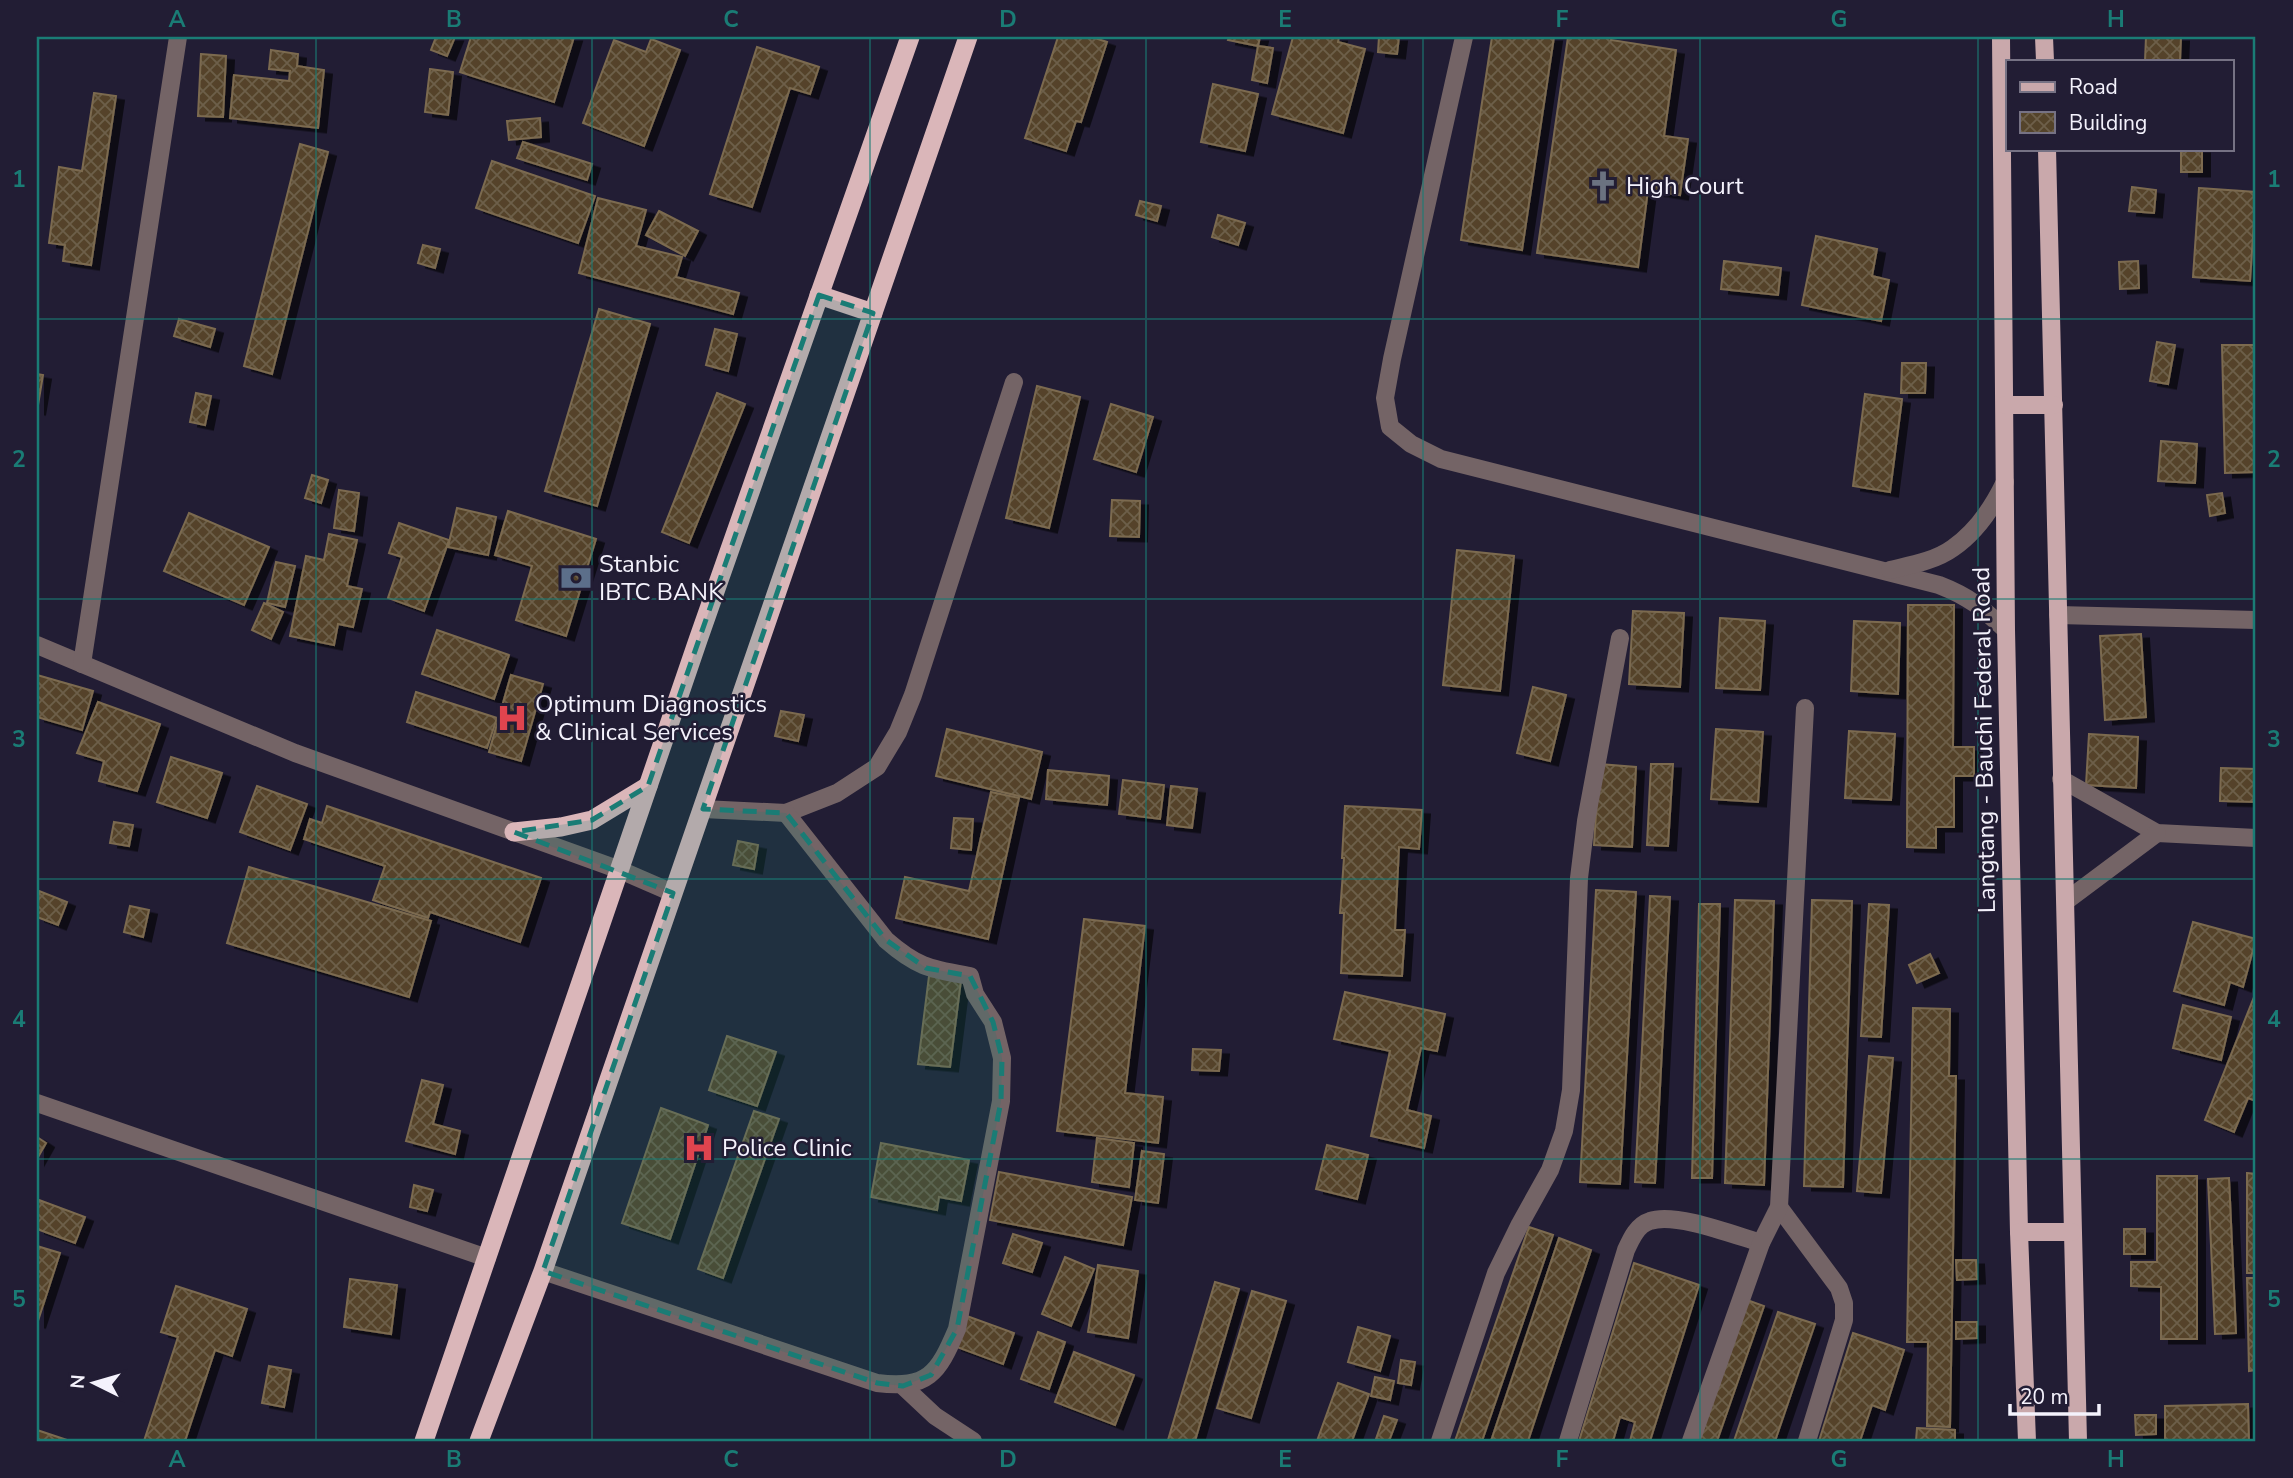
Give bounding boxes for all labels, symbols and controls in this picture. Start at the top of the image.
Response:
text: A [168,4,186,35]
text: B [446,4,462,35]
text: C [723,4,739,35]
text: D [999,4,1017,35]
text: E [1278,4,1292,35]
text: F [1556,4,1569,35]
text: G [1831,4,1847,35]
text: H [2107,4,2125,35]
legend [2006,60,2234,150]
text: Road [2069,73,2118,101]
text: Building [2069,109,2147,137]
text: 1 [12,164,26,195]
text: 1 [2267,164,2281,195]
church icon: High Court [1586,169,1620,203]
place label: High Court [1626,170,1744,202]
text: 2 [12,444,26,475]
text: 2 [2267,444,2281,475]
place label: Stanbic IBTC BANK [599,548,724,608]
bank icon: Stanbic IBTC BANK [559,561,593,595]
street label: Langtang - Bauchi Federal Road [1965,567,2003,913]
place label: Optimum Diagnostics & Clinical Services [535,688,767,748]
hospital icon: Optimum Diagnostics & Clinical Services [495,701,529,735]
text: 3 [12,724,26,755]
text: 3 [2267,724,2281,755]
text: 4 [12,1004,26,1035]
text: 4 [2267,1004,2281,1035]
hospital icon: Police Clinic [682,1131,716,1165]
place label: Police Clinic [722,1132,852,1164]
text: 5 [12,1284,26,1315]
text: 5 [2267,1284,2281,1315]
north arrow [60,1348,130,1418]
text: N [64,1373,92,1390]
scale bar [2010,1373,2099,1417]
text: 20 m [2020,1383,2069,1411]
text: A [168,1444,186,1475]
text: B [446,1444,462,1475]
text: C [723,1444,739,1475]
text: D [999,1444,1017,1475]
text: E [1278,1444,1292,1475]
text: F [1556,1444,1569,1475]
text: G [1831,1444,1847,1475]
text: H [2107,1444,2125,1475]

